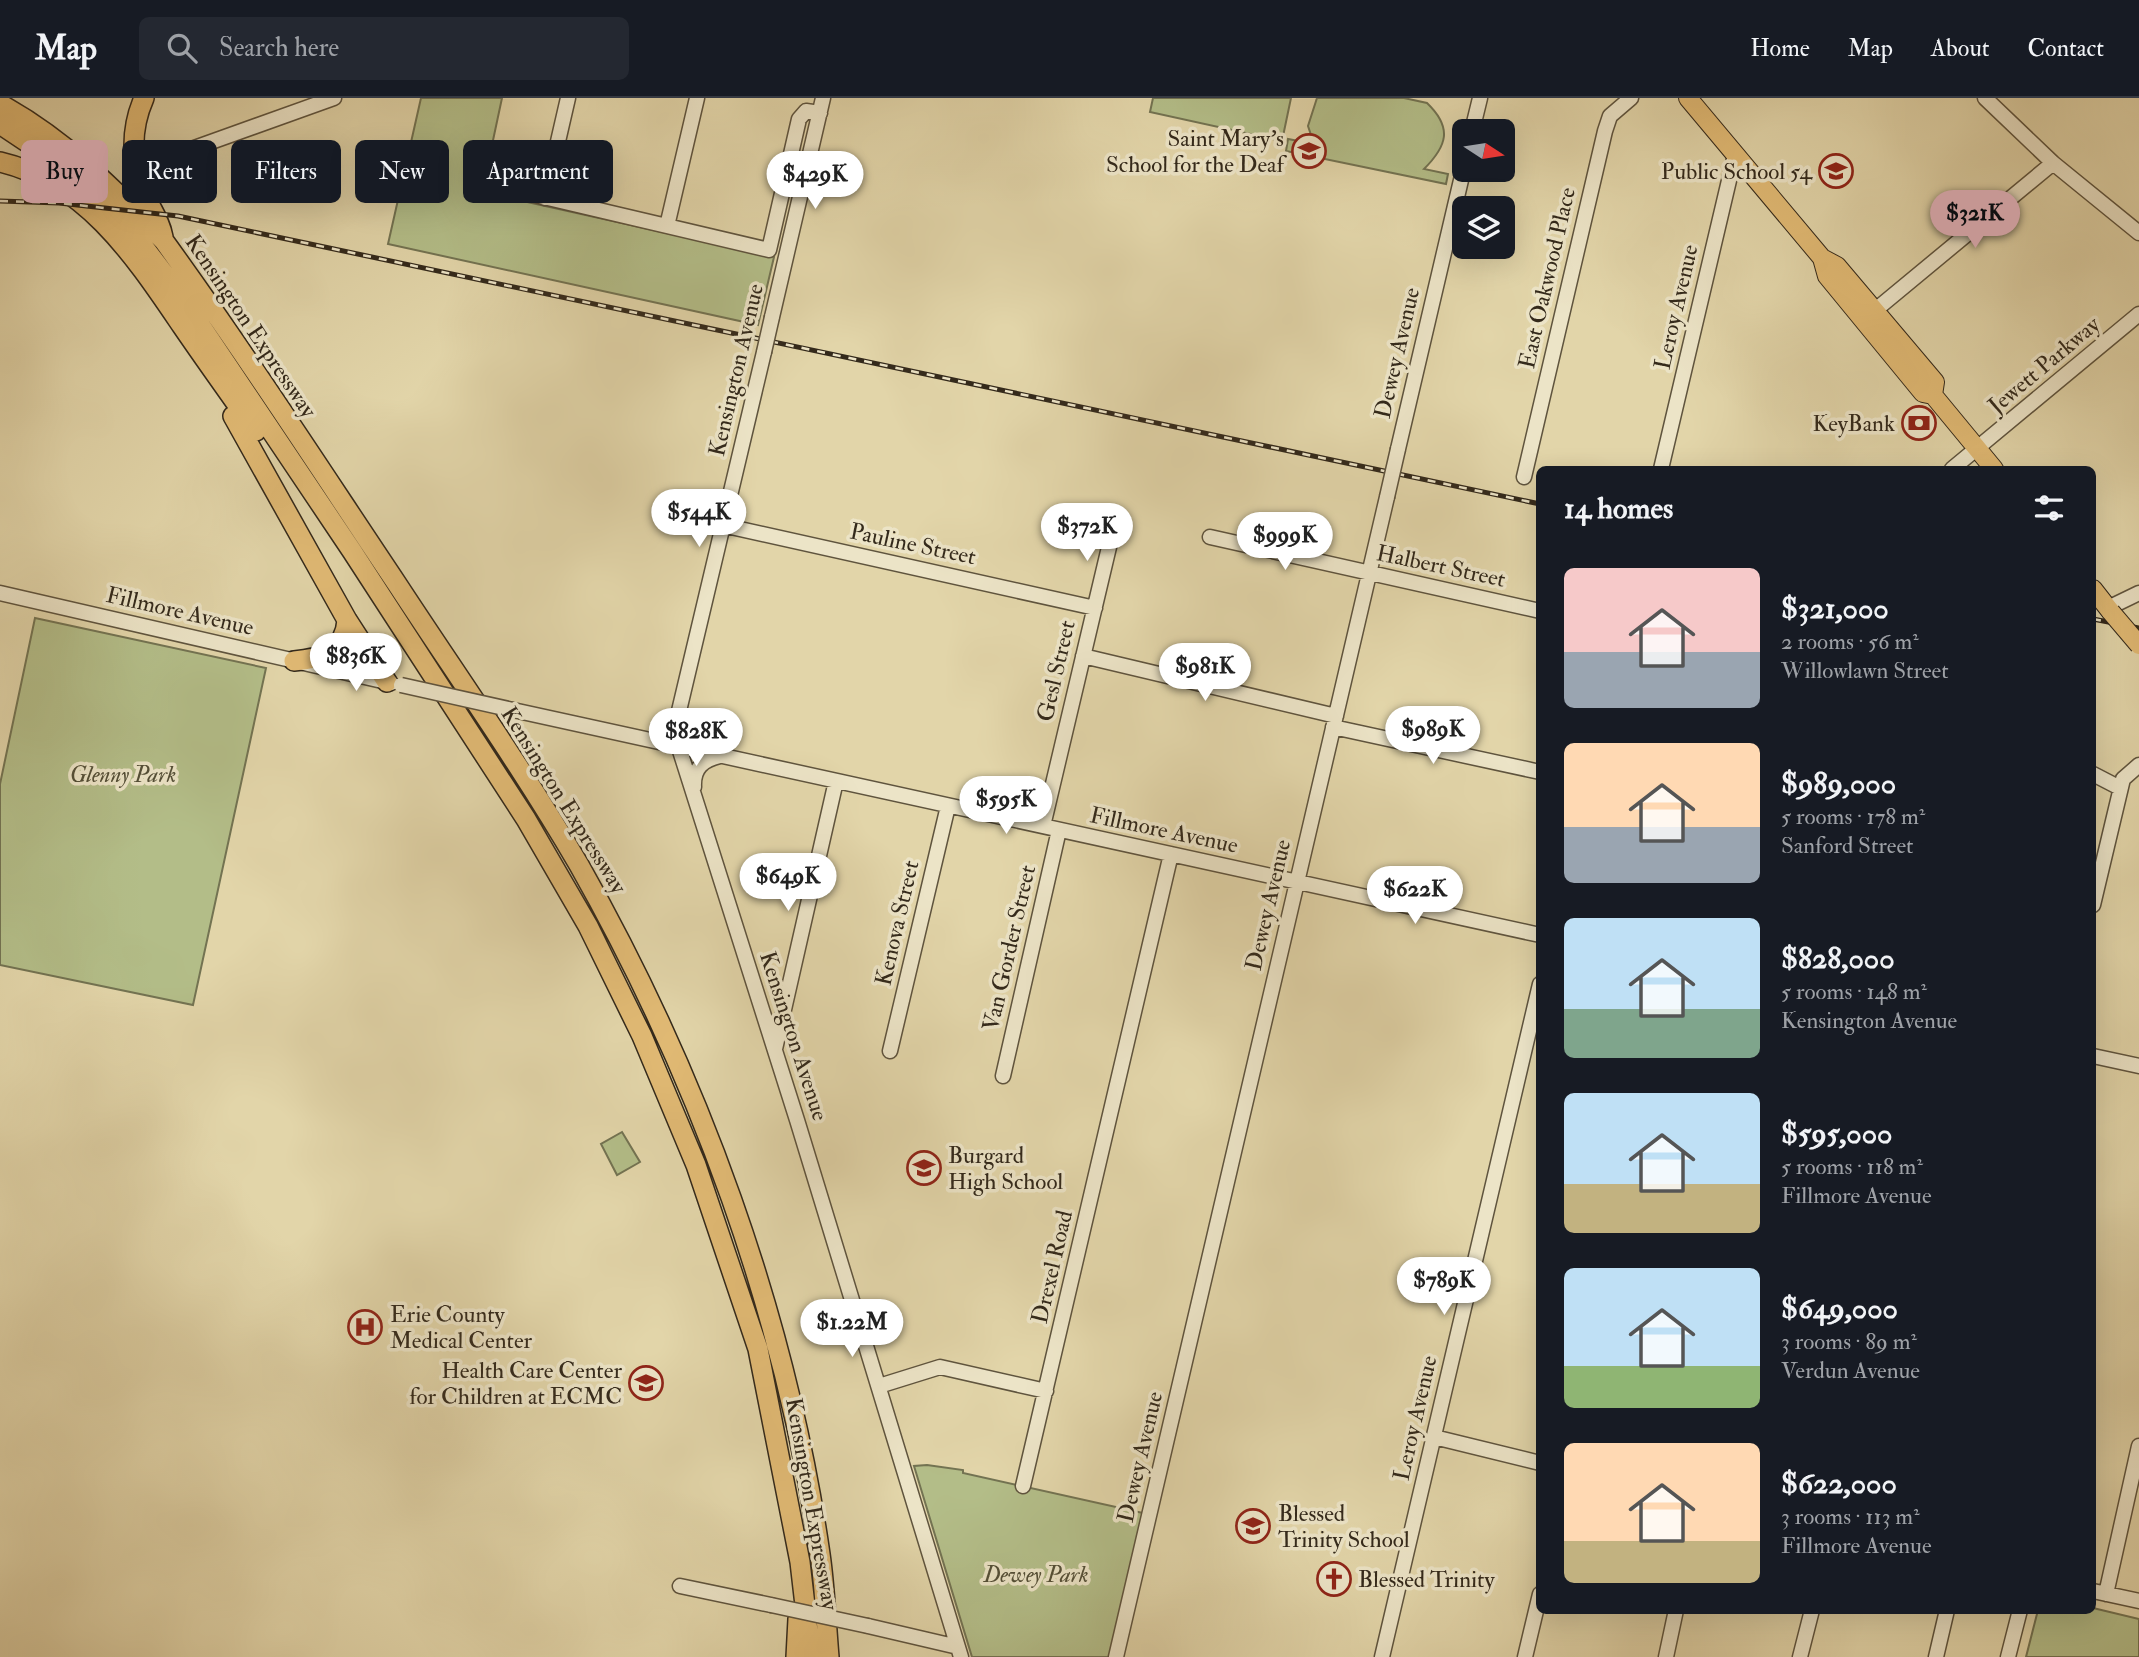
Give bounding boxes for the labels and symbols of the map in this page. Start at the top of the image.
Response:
north arrow [1452,119,1516,182]
place label: Saint Mary's School for the Deaf [1106,124,1288,179]
school or university icon: Saint Mary's School for the Deaf [1290,132,1328,170]
pin: $429K [766,152,864,211]
school or university icon: Public School 54 [1817,152,1855,190]
place label: Public School 54 [1661,157,1814,186]
street label: East Oakwood Place [1512,184,1582,372]
pin: $321K [1926,190,2024,250]
street label: Kensington Expressway [178,229,324,425]
street label: Leroy Avenue [1648,241,1705,372]
street label: Kensington Avenue [702,281,770,459]
street label: Dewey Avenue [1368,284,1426,421]
street label: Jewett Parkway [1981,309,2106,421]
bank icon: KeyBank [1900,404,1938,442]
place label: KeyBank [1812,409,1895,438]
pin: $544K [650,490,748,549]
pin: $372K [1038,504,1136,563]
pin: $999K [1236,512,1334,572]
street label: Pauline Street [847,517,979,571]
street label: Halbert Street [1374,538,1508,594]
street label: Fillmore Avenue [103,580,257,642]
street label: Gesl Street [1030,618,1082,724]
pin: $836K [307,634,405,693]
pin: $981K [1156,644,1254,703]
street label: Kensington Expressway [494,701,634,900]
pin: $989K [1384,706,1482,766]
pin: $828K [647,708,745,768]
park label: Glenny Park [70,760,176,789]
pin: $595K [957,776,1055,836]
street label: Fillmore Avenue [1087,800,1241,860]
street label: Dewey Avenue [1239,836,1297,973]
pin: $649K [739,854,837,913]
street label: Kenova Street [869,858,925,988]
street label: Van Gorder Street [976,862,1042,1034]
pin: $622K [1366,866,1464,926]
street label: Kensington Avenue [753,948,835,1125]
place label: Burgard High School [948,1141,1063,1196]
school or university icon: Burgard High School [905,1149,943,1187]
street label: Drexel Road [1025,1208,1079,1326]
pin: $789K [1395,1258,1493,1317]
place label: Erie County Medical Center [390,1300,533,1355]
pin: $1.22M [795,1300,909,1359]
hospital icon: Erie County Medical Center [346,1308,384,1346]
street label: Leroy Avenue [1387,1352,1444,1483]
place label: Health Care Center for Children at ECMC [409,1356,622,1411]
school or university icon: Health Care Center for Children at ECMC [627,1364,665,1402]
street label: Dewey Avenue [1111,1388,1169,1525]
street label: Kensington Expressway [778,1395,845,1614]
place label: Blessed Trinity School [1278,1499,1410,1554]
school or university icon: Blessed Trinity School [1234,1507,1272,1545]
park label: Dewey Park [982,1560,1089,1589]
church icon: Blessed Trinity [1315,1560,1353,1598]
place label: Blessed Trinity [1358,1565,1496,1594]

